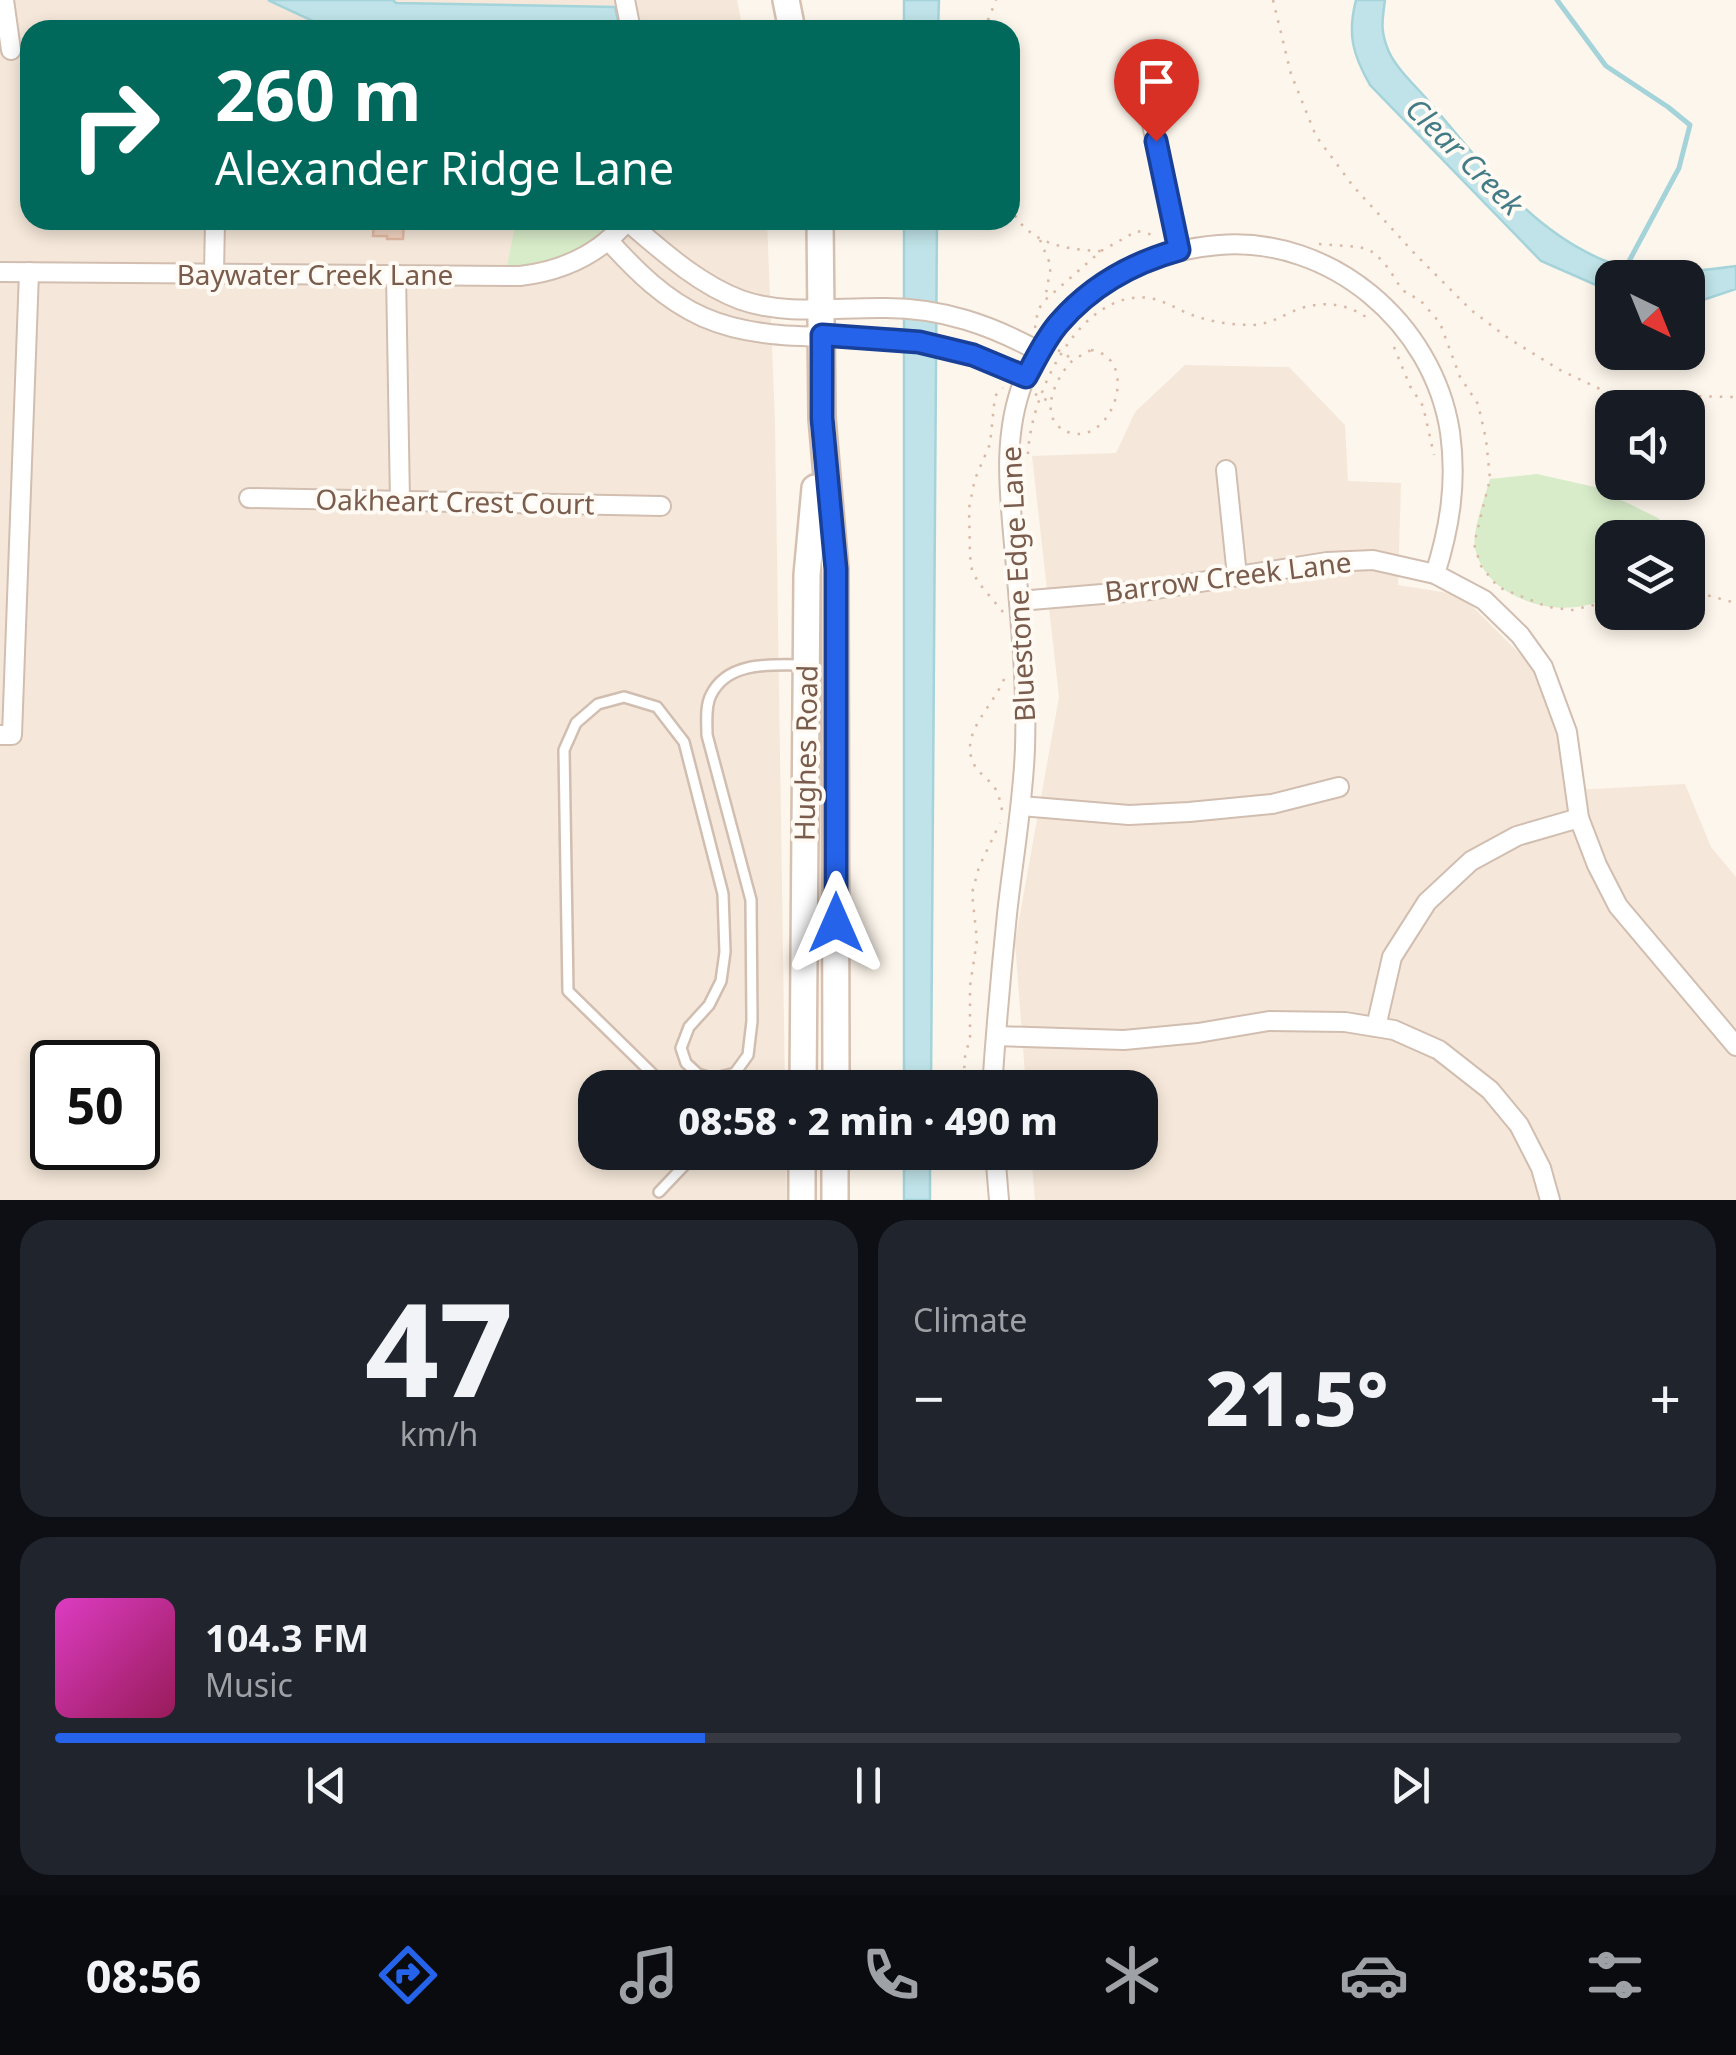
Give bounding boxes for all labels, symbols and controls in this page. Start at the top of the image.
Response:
pin [1114,39,1199,142]
text: 260 m [215,46,422,142]
icon: arrive [1129,54,1184,109]
icon: right [50,60,180,190]
water label: Clear Creek [1397,88,1534,225]
text: Alexander Ridge Lane [215,137,674,198]
street label: Baywater Creek Lane [177,255,453,293]
north arrow [1595,260,1705,370]
map controls [1595,260,1705,630]
button: sound [1595,390,1705,500]
street label: Bluestone Edge Lane [991,445,1043,723]
street label: Oakheart Crest Court [315,480,595,522]
button: layers [1595,520,1705,630]
street label: Barrow Creek Lane [1102,542,1353,610]
street label: Hughes Road [784,664,826,841]
position arrow [784,871,888,975]
speed limit sign: 50 [30,1040,160,1170]
text: 08:58 · 2 min · 490 m [678,1094,1058,1146]
text: 47 [365,1258,513,1435]
text: Climate [913,1298,1027,1341]
text: 21.5° [1205,1346,1389,1448]
text: − [913,1360,944,1435]
text: + [1650,1360,1681,1435]
text: km/h [400,1412,478,1455]
text: 104.3 FM [205,1611,369,1663]
text: Music [205,1663,293,1706]
icon: previous [299,1758,354,1813]
icon: pause [841,1758,896,1813]
icon: next [1383,1758,1438,1813]
icon: directions [373,1940,443,2010]
icon: music [614,1940,684,2010]
icon: phone [856,1940,926,2010]
icon: climate [1097,1940,1167,2010]
icon: car [1339,1940,1409,2010]
icon: filters [1580,1940,1650,2010]
text: 08:56 [86,1945,201,2006]

